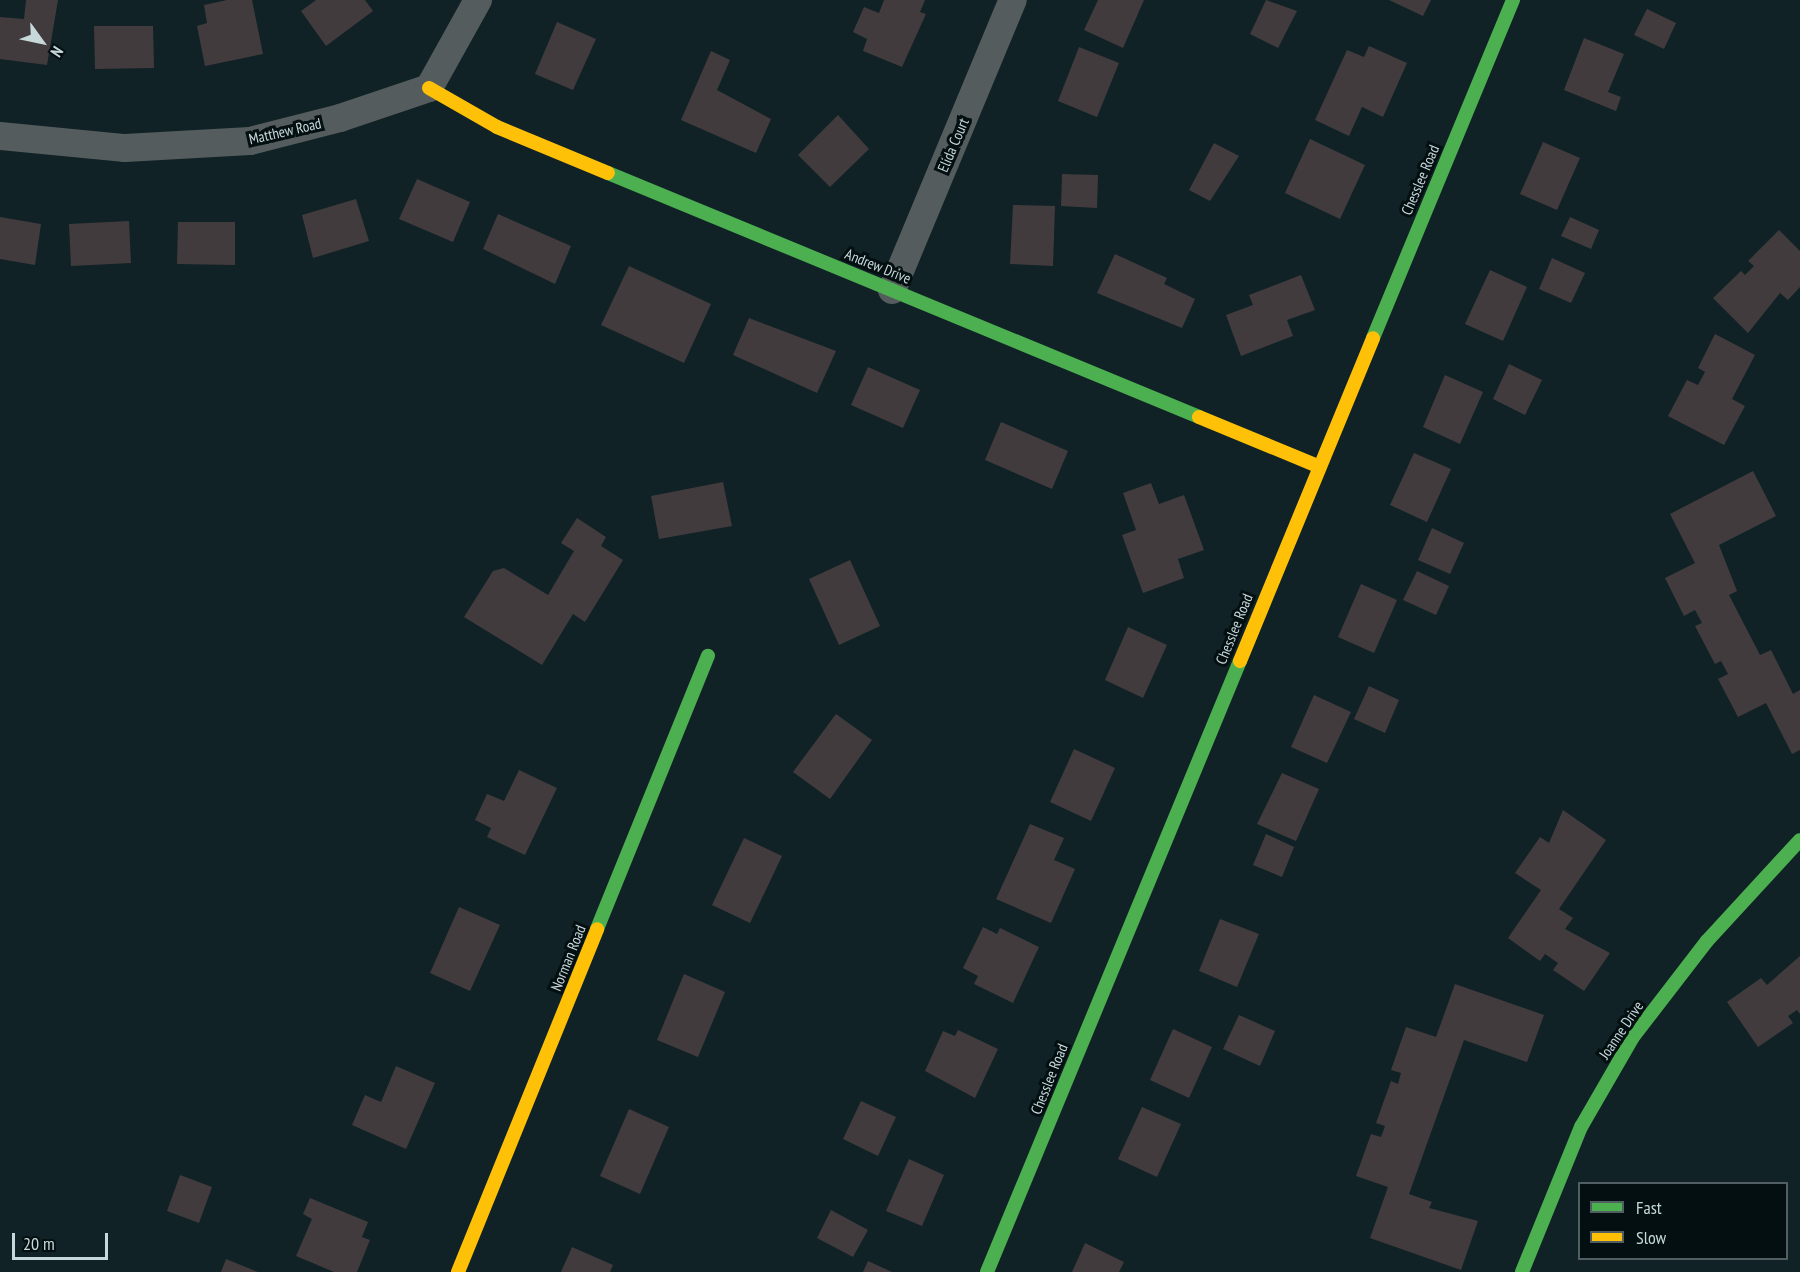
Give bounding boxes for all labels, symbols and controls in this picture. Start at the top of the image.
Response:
north arrow [12,12,72,72]
text: N [46,43,68,61]
street label: Matthew Road [247,114,323,148]
street label: Elida Court [934,115,972,175]
street label: Chesslee Road [1397,142,1443,218]
street label: Andrew Drive [842,245,914,287]
street label: Chesslee Road [1212,591,1256,667]
street label: Norman Road [547,922,589,994]
street label: Joanne Drive [1595,998,1647,1062]
street label: Chesslee Road [1027,1041,1071,1117]
legend [1578,1182,1788,1260]
text: Fast [1636,1196,1662,1219]
scale bar [15,1221,111,1259]
text: Slow [1636,1226,1666,1249]
text: 20 m [23,1232,55,1255]

